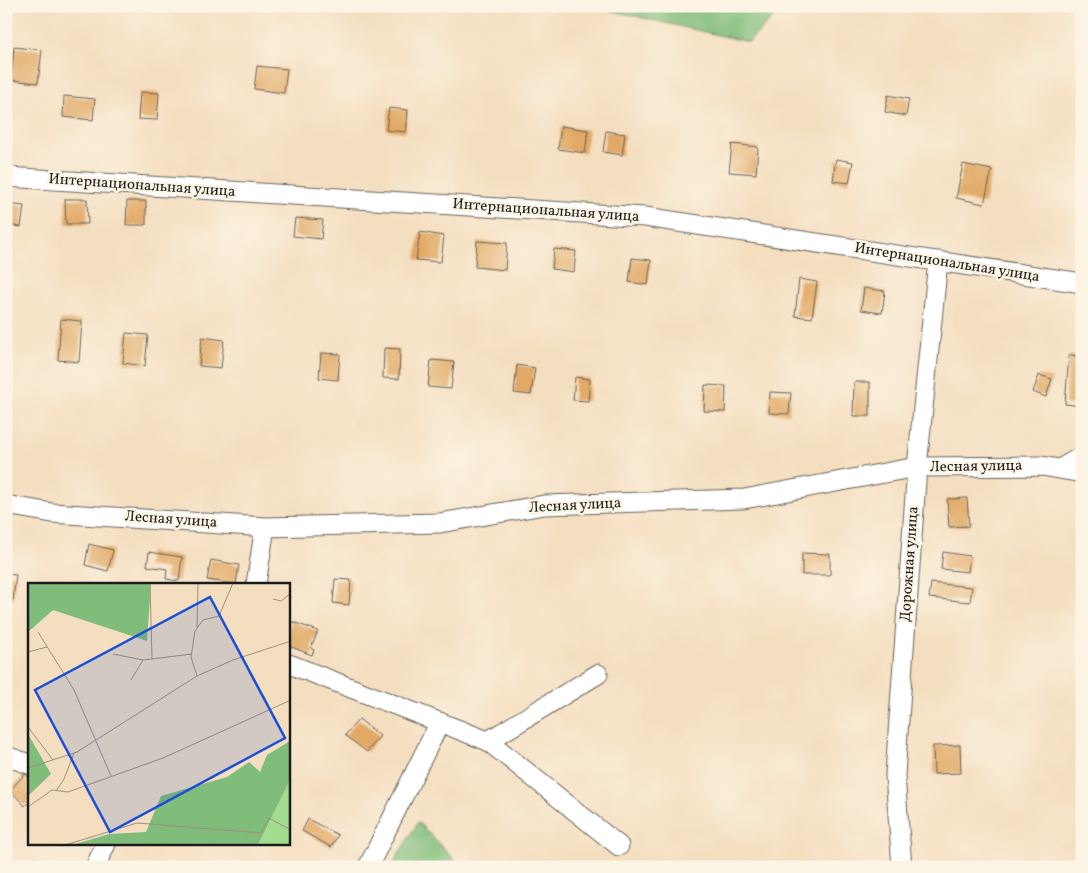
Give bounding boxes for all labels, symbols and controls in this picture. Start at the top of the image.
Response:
street label: Интернациональная улица [48,169,236,203]
street label: Интернациональная улица [452,194,640,228]
street label: Интернациональная улица [853,238,1041,288]
street label: Лесная улица [929,456,1023,478]
street label: Лесная улица [528,493,622,519]
street label: Лесная улица [124,506,218,534]
street label: Дорожная улица [895,506,925,622]
inset map [28,583,290,846]

